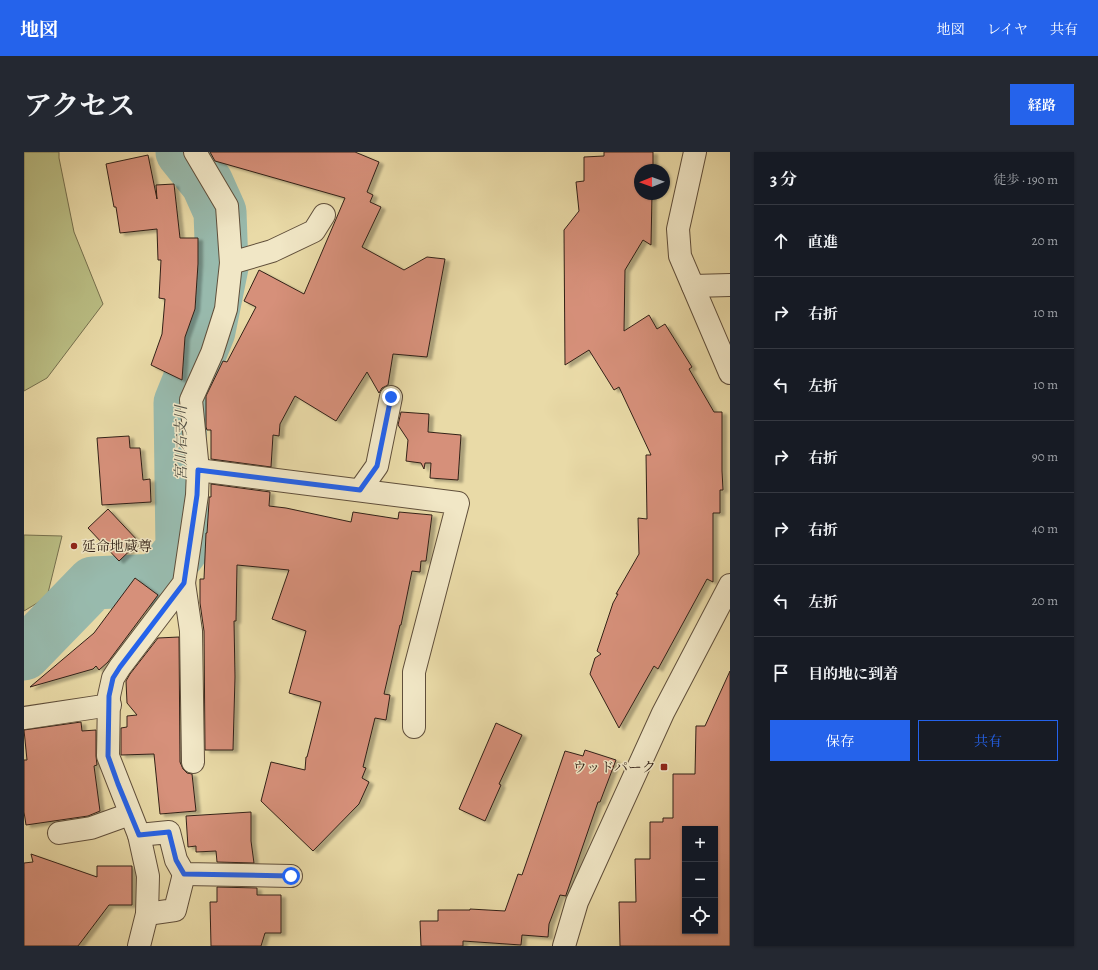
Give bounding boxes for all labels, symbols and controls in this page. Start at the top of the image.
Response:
text: 地図 [20,17,58,43]
text: 地図 [937,20,965,39]
text: レイヤ [987,20,1028,39]
text: 共有 [1050,20,1078,39]
button: 経路 [1010,84,1074,125]
text: アクセス [24,87,135,125]
north arrow [634,164,670,200]
text: 3 分 [770,168,797,191]
text: 徒歩 · 190 m [994,171,1058,188]
icon: ahead [770,230,792,252]
text: 直進 [808,232,838,252]
text: 20 m [1032,232,1058,249]
icon: right [770,302,792,324]
text: 右折 [808,304,838,324]
text: 10 m [1033,304,1058,321]
icon: left [770,374,792,396]
text: 左折 [808,376,838,396]
text: 10 m [1033,376,1058,393]
route end [382,388,400,406]
water label: 宮川右支川 [171,404,191,481]
icon: right [770,446,792,468]
text: 右折 [808,448,838,468]
text: 90 m [1032,448,1058,465]
icon: right [770,518,792,540]
text: 右折 [808,520,838,540]
text: 40 m [1032,520,1058,537]
place label: 延命地蔵尊 [82,537,152,556]
marker: 延命地蔵尊 [69,541,79,551]
icon: left [770,590,792,612]
text: 左折 [808,592,838,612]
text: 20 m [1032,592,1058,609]
icon: arrive [770,662,792,684]
text: 目的地に到着 [808,664,898,684]
button: 保存 [770,720,910,761]
button: 共有 [918,720,1058,761]
place label: ウッドパーク [573,758,656,777]
marker: ウッドパーク [659,762,669,772]
map controls [682,826,718,934]
button: + [682,826,718,862]
button: − [682,862,718,898]
route start [282,867,300,885]
button: locate [682,898,718,934]

